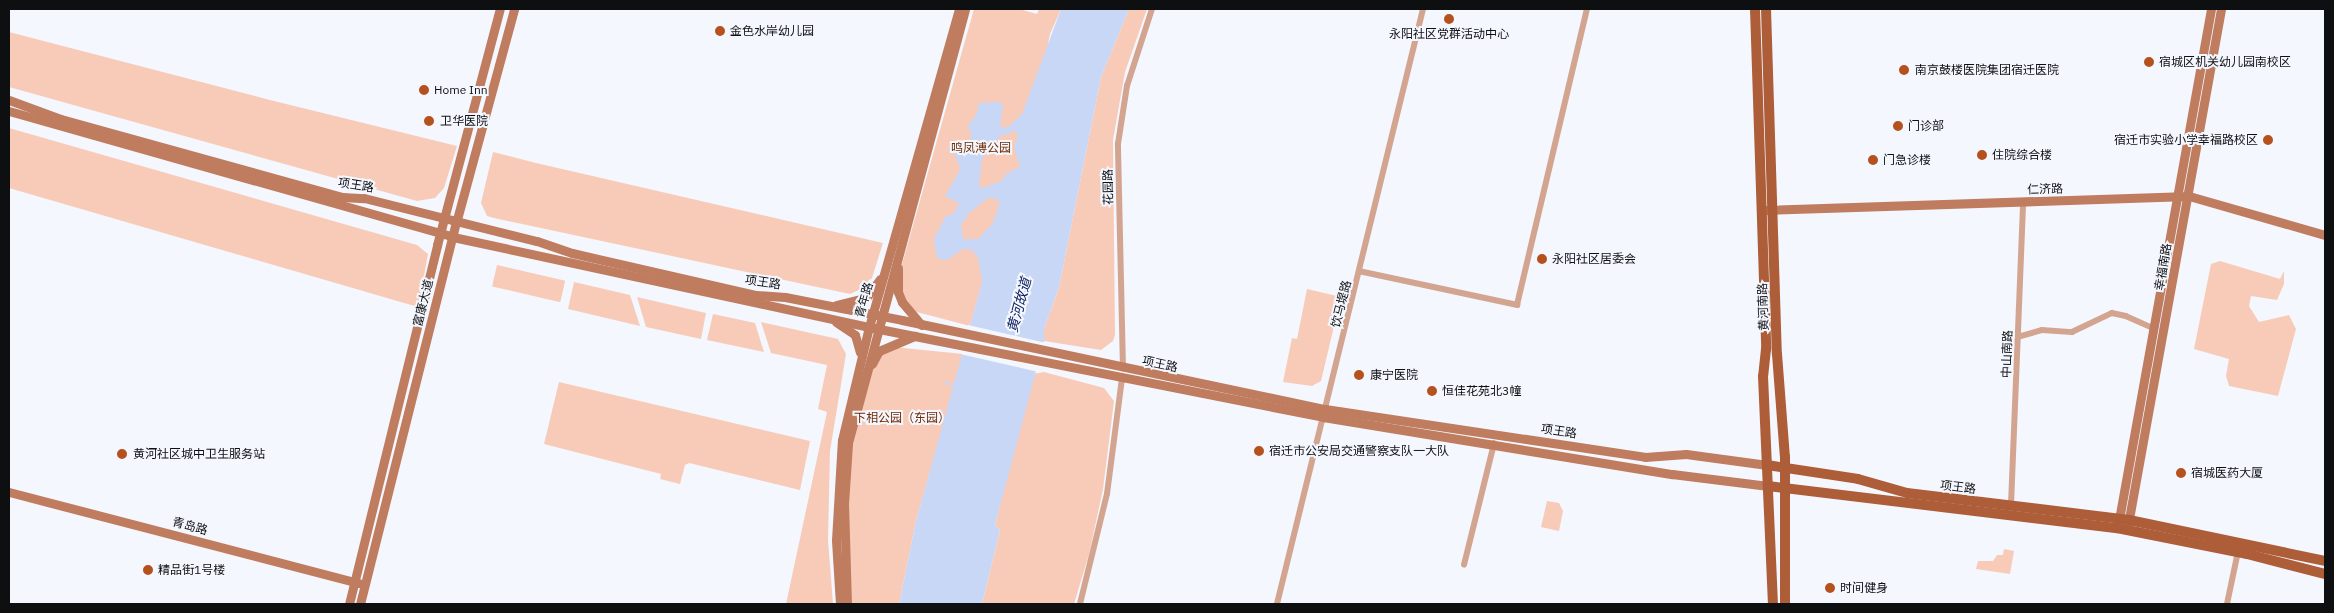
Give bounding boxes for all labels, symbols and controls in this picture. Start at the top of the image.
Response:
marker: 永阳社区党群活动中心 [1443,13,1455,25]
place label: 金色水岸幼儿园 [730,24,814,38]
marker: 金色水岸幼儿园 [714,25,726,37]
place label: 永阳社区党群活动中心 [1389,27,1509,41]
place label: 宿城区机关幼儿园南校区 [2159,55,2291,69]
marker: 宿城区机关幼儿园南校区 [2143,56,2155,68]
marker: 南京鼓楼医院集团宿迁医院 [1897,63,1911,77]
place label: 南京鼓楼医院集团宿迁医院 [1915,63,2059,77]
place label: Home Inn [434,83,488,97]
marker: Home Inn [418,84,430,96]
marker: 卫华医院 [422,114,436,128]
place label: 卫华医院 [440,114,488,128]
place label: 门诊部 [1908,119,1944,133]
marker: 门诊部 [1892,120,1904,132]
place label: 宿迁市实验小学幸福路校区 [2114,133,2258,147]
marker: 宿迁市实验小学幸福路校区 [2262,134,2274,146]
park label: 鸣凤溥公园 [951,141,1011,155]
place label: 住院综合楼 [1992,148,2052,162]
marker: 住院综合楼 [1976,149,1988,161]
place label: 门急诊楼 [1883,153,1931,167]
marker: 门急诊楼 [1867,154,1879,166]
street label: 花园路 [1100,169,1116,205]
street label: 项王路 [337,175,375,195]
street label: 仁济路 [2027,181,2063,197]
street label: 幸福南路 [2152,242,2174,292]
place label: 永阳社区居委会 [1552,252,1636,266]
marker: 永阳社区居委会 [1536,253,1548,265]
street label: 项王路 [744,272,782,292]
water label: 黄河故道 [1004,276,1034,334]
street label: 富康大道 [410,278,436,328]
street label: 饮马堤路 [1328,279,1354,329]
street label: 青年路 [852,281,876,319]
street label: 黄河南路 [1755,283,1771,331]
street label: 中山南路 [1999,330,2015,378]
street label: 项王路 [1141,353,1179,375]
marker: 康宁医院 [1352,368,1366,382]
place label: 康宁医院 [1370,368,1418,382]
place label: 恒佳花苑北3幢 [1442,384,1521,398]
marker: 恒佳花苑北3幢 [1426,385,1438,397]
park label: 下相公园（东园） [854,411,950,425]
street label: 项王路 [1540,421,1578,441]
place label: 宿迁市公安局交通警察支队一大队 [1269,444,1449,458]
marker: 宿迁市公安局交通警察支队一大队 [1253,445,1265,457]
marker: 黄河社区城中卫生服务站 [115,447,129,461]
place label: 黄河社区城中卫生服务站 [133,447,265,461]
place label: 宿城医药大厦 [2191,466,2263,480]
marker: 宿城医药大厦 [2175,467,2187,479]
street label: 项王路 [1939,478,1977,496]
street label: 青岛路 [171,514,209,538]
place label: 精品街1号楼 [158,563,225,577]
marker: 精品街1号楼 [142,564,154,576]
place label: 时间健身 [1840,581,1888,595]
marker: 时间健身 [1824,582,1836,594]

